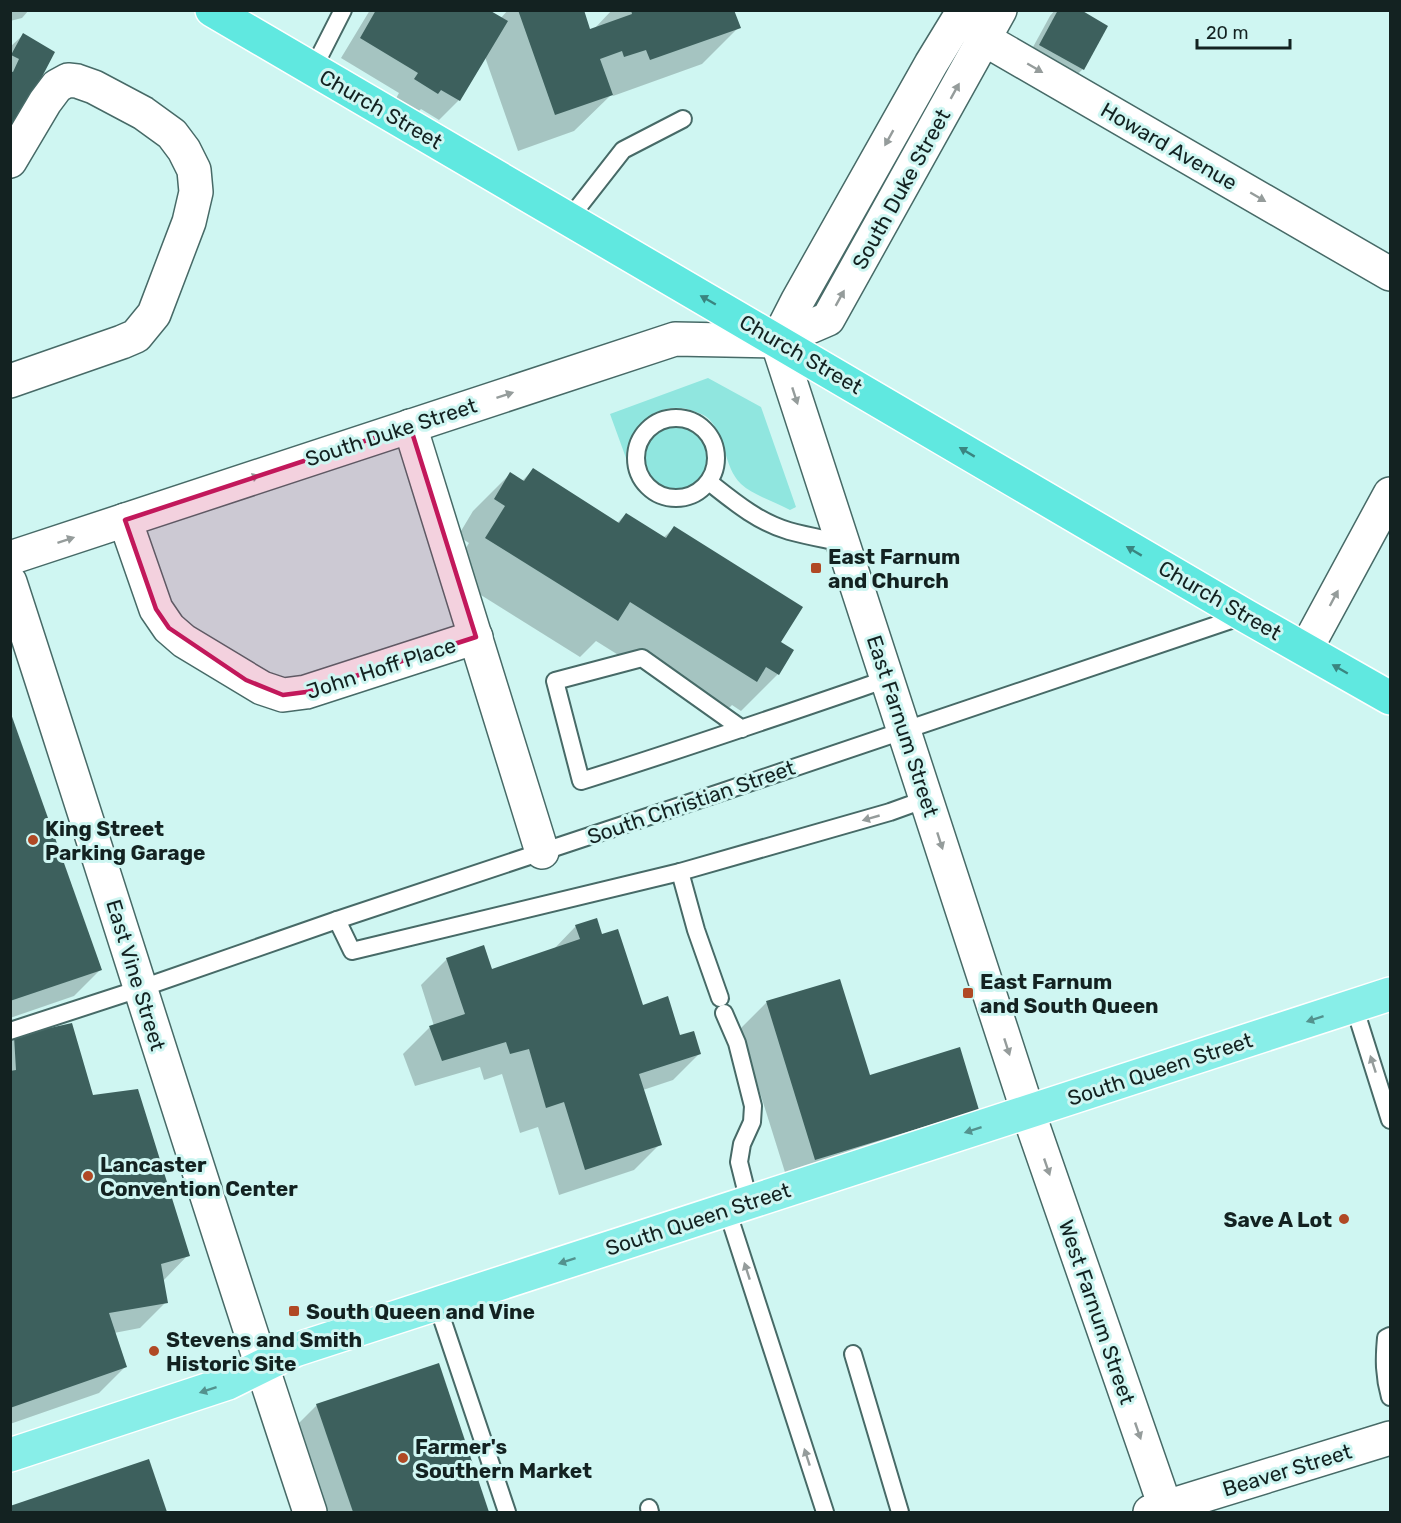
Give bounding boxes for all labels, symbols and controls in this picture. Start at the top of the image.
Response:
scale bar [1197,12,1290,50]
text: 20 m [1206,22,1248,44]
one-way arrow [1027,63,1044,73]
street label: Church Street [315,64,447,154]
one-way arrow [950,83,961,99]
street label: Howard Avenue [1096,97,1242,195]
street label: South Duke Street [847,105,955,273]
one-way arrow [884,130,894,147]
one-way arrow [1250,192,1267,202]
one-way arrow [835,289,845,306]
one-way arrow [699,295,716,305]
street label: Church Street [735,309,867,399]
one-way arrow [791,387,801,405]
one-way arrow [496,389,514,399]
street label: South Duke Street [302,392,480,472]
one-way arrow [959,446,975,457]
one-way arrow [242,473,260,483]
one-way arrow [57,534,75,544]
place label: East Farnum and Church [828,544,960,593]
one-way arrow [1126,546,1143,556]
street label: Church Street [1154,555,1286,645]
marker: East Farnum and Church [809,561,823,575]
one-way arrow [1329,589,1339,606]
street label: John Hoff Place [303,632,459,704]
street label: East Farnum Street [862,632,944,820]
one-way arrow [1331,664,1348,674]
street label: South Christian Street [584,755,798,849]
one-way arrow [862,813,880,823]
place label: King Street Parking Garage [45,816,206,865]
marker: King Street Parking Garage [26,833,40,847]
one-way arrow [936,833,945,851]
street label: East Vine Street [101,896,171,1054]
place label: East Farnum and South Queen [980,969,1159,1018]
marker: East Farnum and South Queen [961,986,975,1000]
one-way arrow [1306,1015,1324,1024]
street label: South Queen Street [1064,1027,1256,1111]
one-way arrow [1002,1038,1012,1056]
one-way arrow [1367,1055,1377,1073]
one-way arrow [964,1126,982,1135]
place label: Lancaster Convention Center [100,1152,298,1201]
one-way arrow [1042,1158,1052,1176]
marker: Lancaster Convention Center [81,1169,95,1183]
street label: South Queen Street [602,1177,794,1261]
place label: Save A Lot [1223,1207,1332,1232]
marker: Save A Lot [1337,1212,1351,1226]
street label: West Farnum Street [1054,1217,1140,1407]
one-way arrow [558,1257,576,1267]
one-way arrow [742,1262,751,1280]
place label: South Queen and Vine [306,1299,535,1324]
marker: South Queen and Vine [287,1304,301,1318]
place label: Stevens and Smith Historic Site [166,1327,362,1376]
marker: Stevens and Smith Historic Site [147,1344,161,1358]
one-way arrow [199,1385,217,1395]
one-way arrow [1134,1422,1144,1440]
place label: Farmer's Southern Market [415,1434,592,1483]
street label: Beaver Street [1219,1439,1355,1501]
one-way arrow [802,1448,812,1466]
marker: Farmer's Southern Market [396,1451,410,1465]

